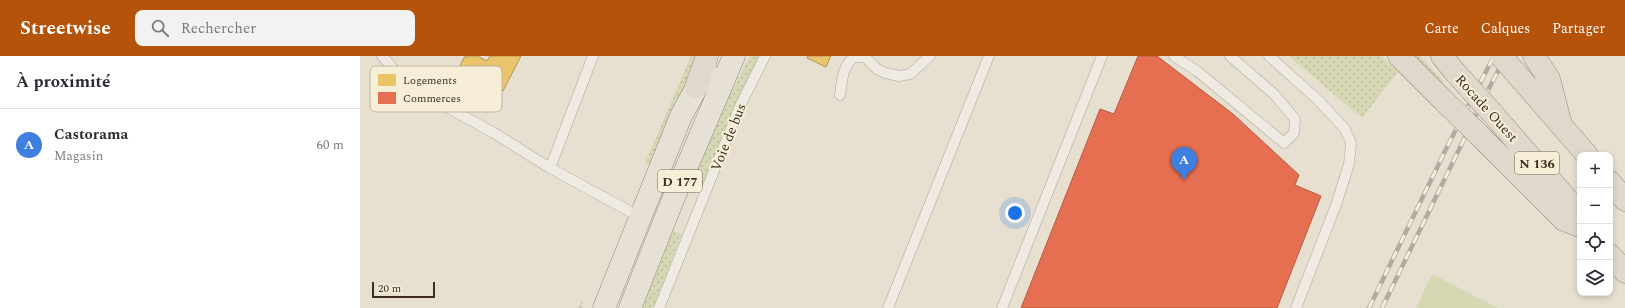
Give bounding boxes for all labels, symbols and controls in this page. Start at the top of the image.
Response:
search box [135,10,415,46]
text: Streetwise [20,14,111,43]
icon: search [149,17,171,39]
text: Rechercher [181,17,256,40]
text: Carte [1425,18,1459,39]
text: Calques [1481,18,1530,39]
text: Partager [1552,18,1605,39]
legend [370,66,502,112]
text: À proximité [16,69,111,95]
street label: Rocade Ouest [1450,70,1523,147]
text: Logements [403,72,457,89]
text: Commerces [403,90,461,107]
street label: Voie de bus [705,100,752,174]
text: Castorama [54,123,128,146]
text: A [24,135,34,155]
text: 60 m [317,135,344,155]
text: Magasin [54,146,103,166]
pin: A [1171,147,1197,180]
road number: N 136 [1515,152,1559,174]
map controls [1577,152,1613,296]
button: + [1577,152,1613,188]
road number: D 177 [658,170,702,192]
button: − [1577,188,1613,224]
your location [1005,203,1025,223]
button: locate [1577,224,1613,260]
button: layers [1577,260,1613,296]
scale bar [372,280,435,299]
text: 20 m [378,280,401,297]

